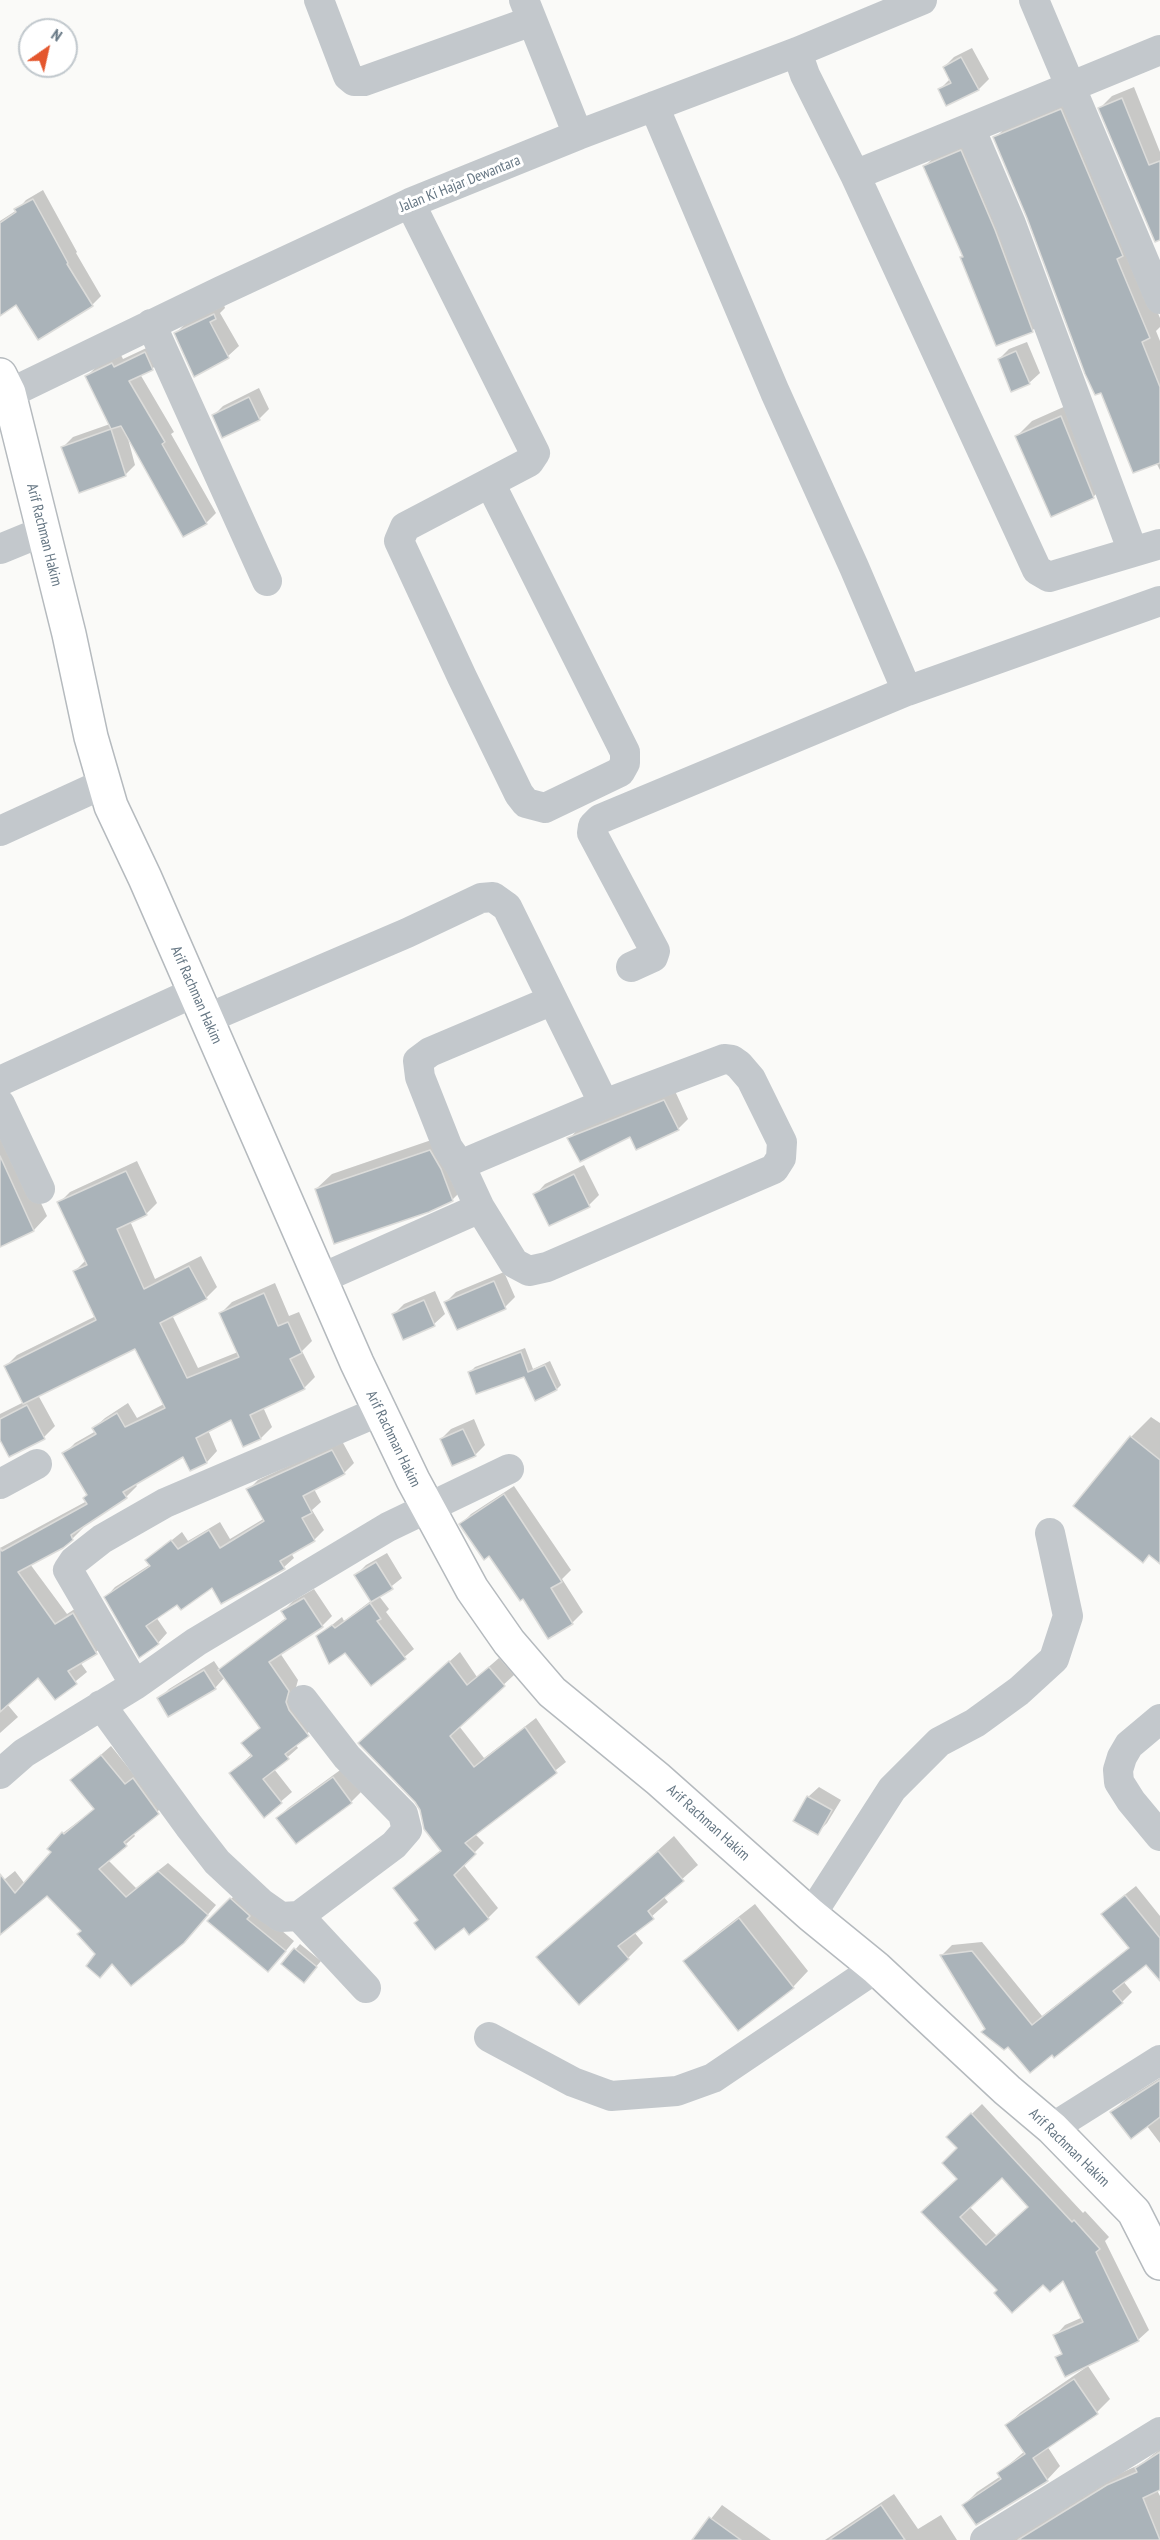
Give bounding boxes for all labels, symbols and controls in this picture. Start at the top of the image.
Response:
north arrow [18,18,78,78]
text: N [48,24,66,45]
street label: Jalan Ki Hajar Dewantara [397,152,523,216]
street label: Arif Rachman Hakim [23,482,65,588]
street label: Arif Rachman Hakim [166,943,226,1047]
street label: Arif Rachman Hakim [362,1388,424,1490]
street label: Arif Rachman Hakim [663,1781,753,1865]
street label: Arif Rachman Hakim [1025,2105,1113,2191]

